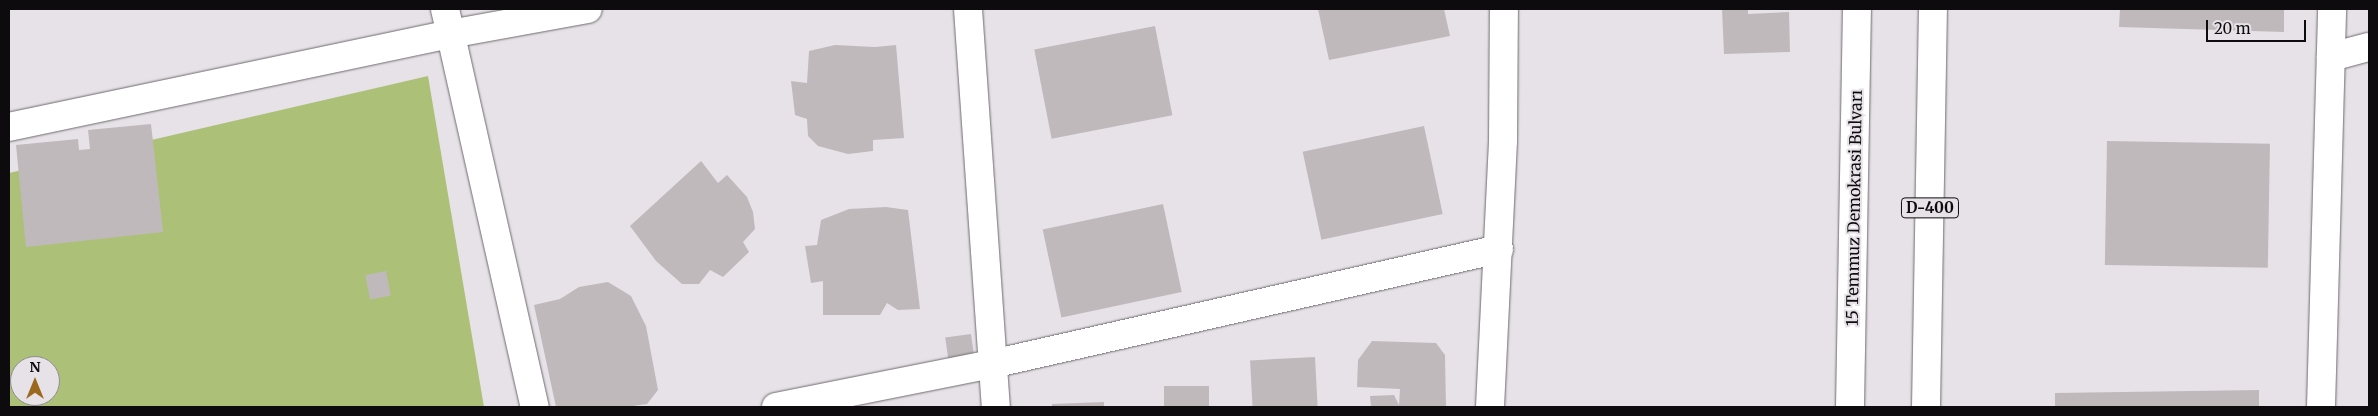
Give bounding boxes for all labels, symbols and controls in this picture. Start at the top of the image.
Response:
scale bar [2208,10,2308,42]
text: 20 m [2214,19,2251,38]
street label: 15 Temmuz Demokrasi Bulvarı [1842,90,1866,326]
road number: D-400 [1900,196,1960,220]
north arrow [10,356,60,406]
text: N [29,358,41,376]

